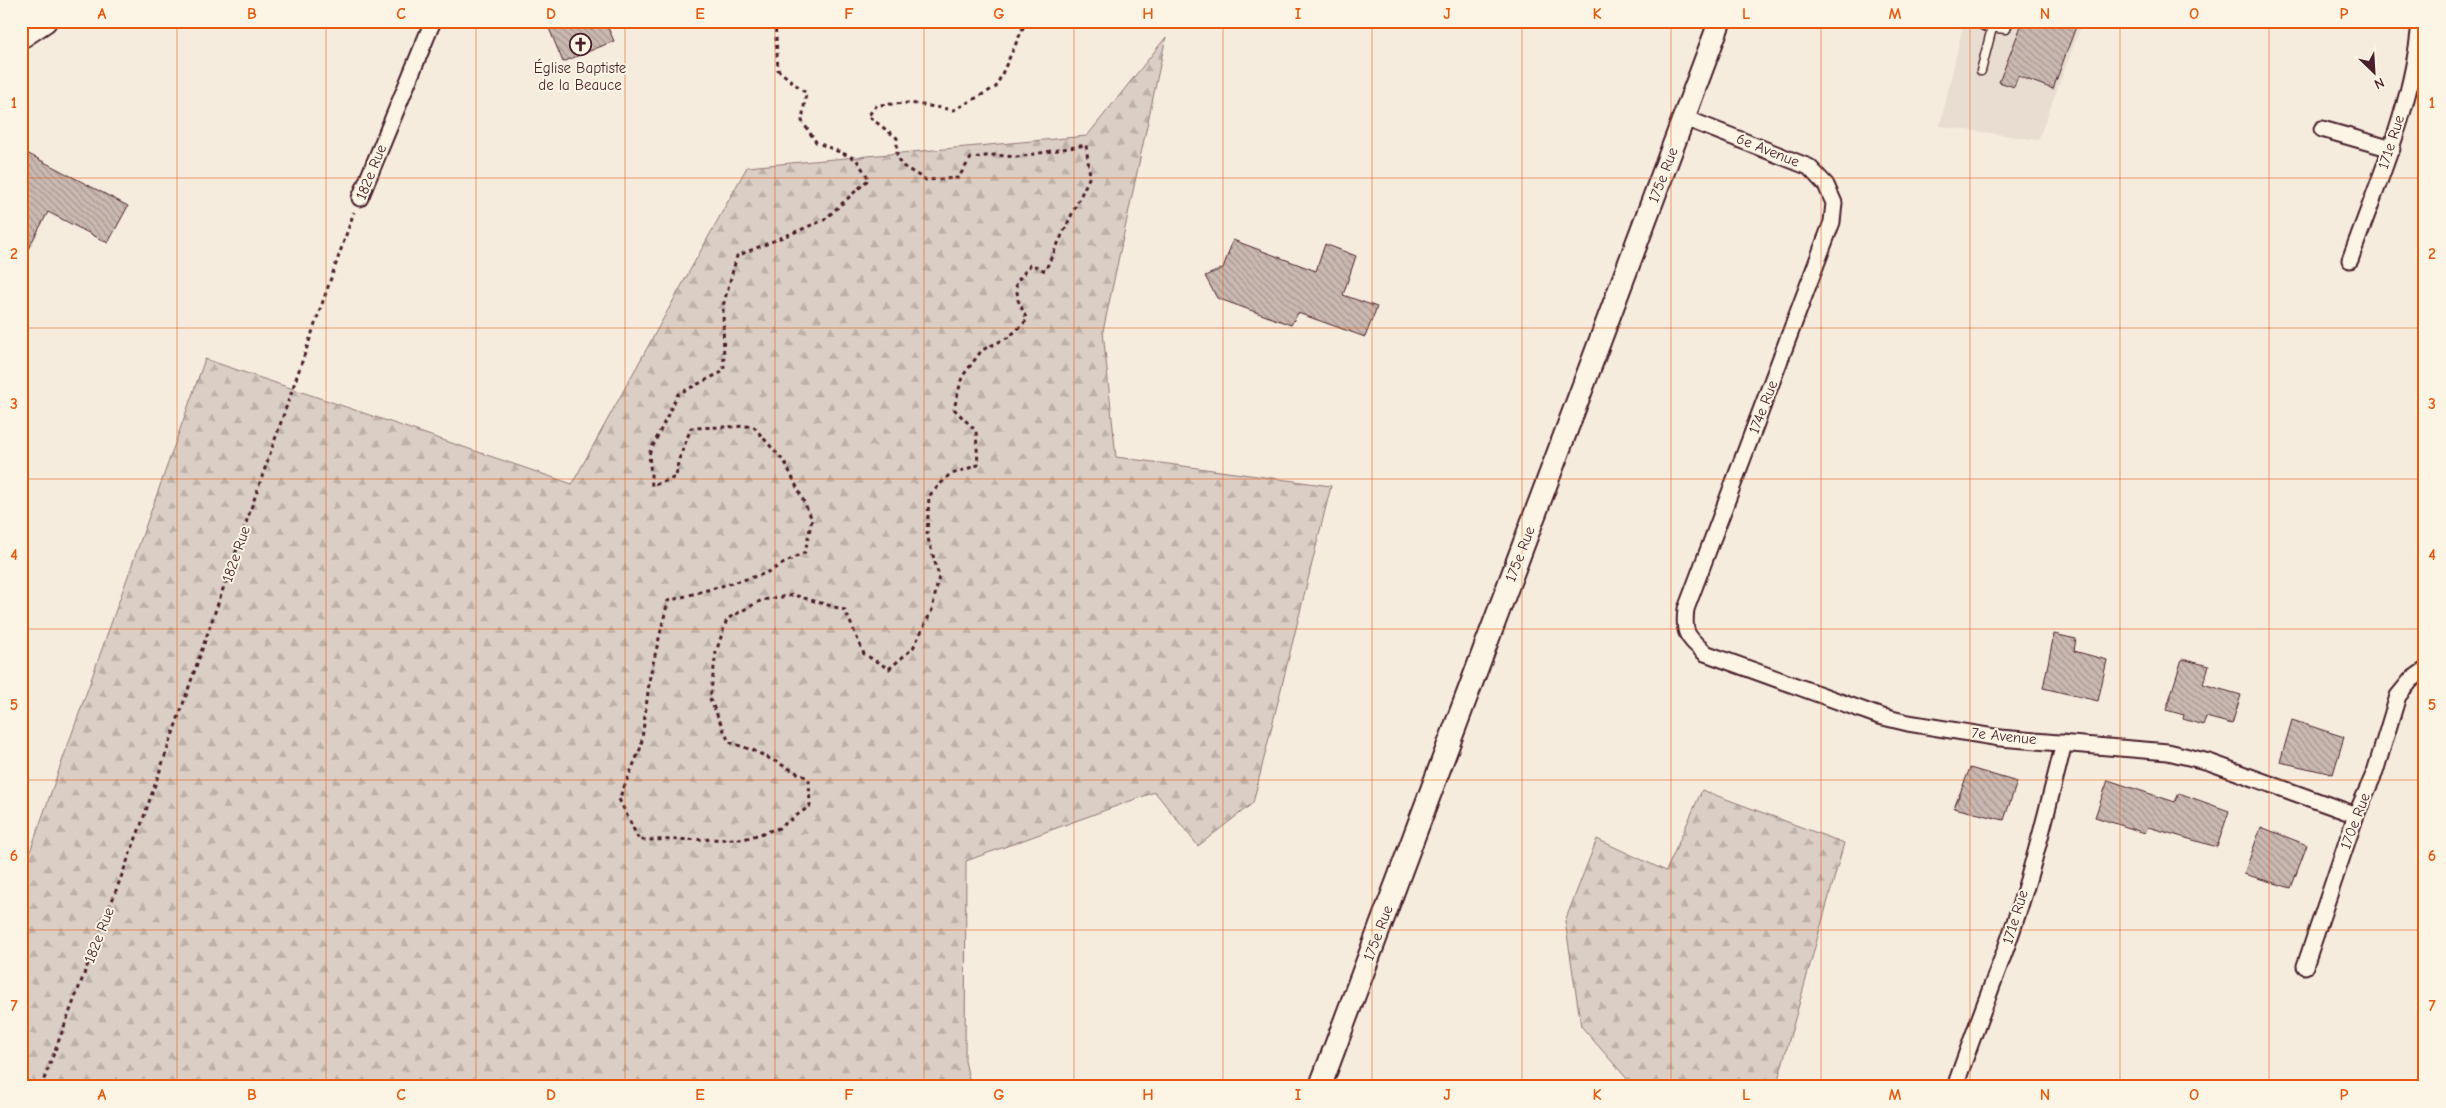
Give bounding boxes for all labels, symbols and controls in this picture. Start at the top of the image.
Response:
text: A [98,5,107,23]
text: B [247,5,257,23]
text: C [396,5,406,23]
text: D [546,5,556,23]
text: E [695,5,705,23]
text: F [844,5,854,23]
text: G [993,5,1005,23]
text: H [1142,5,1154,23]
text: I [1295,5,1301,23]
text: J [1443,5,1451,23]
text: K [1592,5,1602,23]
text: L [1742,5,1750,23]
text: M [1889,5,1902,23]
text: N [2040,5,2050,23]
text: O [2189,5,2199,23]
text: P [2340,5,2349,23]
church icon: Église Baptiste de la Beauce [568,33,592,57]
north arrow [2348,48,2398,98]
place label: Église Baptiste de la Beauce [534,58,627,94]
text: N [2372,74,2387,93]
text: 1 [11,94,17,112]
text: 1 [2429,94,2435,112]
street label: 171e Rue [2374,112,2408,171]
street label: 6e Avenue [1734,129,1803,171]
street label: 182e Rue [352,141,390,202]
street label: 175e Rue [1644,144,1682,205]
text: 2 [10,245,18,263]
text: 2 [2428,245,2436,263]
street label: 174e Rue [1745,377,1782,436]
text: 3 [10,395,18,413]
text: 3 [2428,395,2436,413]
street label: 182e Rue [218,523,254,584]
street label: 175e Rue [1501,523,1539,584]
text: 4 [10,546,18,564]
text: 4 [2428,546,2436,564]
text: 5 [10,696,18,714]
text: 5 [2428,696,2436,714]
street label: 7e Avenue [1971,724,2038,748]
street label: 170e Rue [2336,790,2374,852]
text: 6 [10,847,18,865]
text: 6 [2428,847,2436,865]
street label: 171e Rue [1998,887,2032,946]
street label: 175e Rue [1359,902,1397,963]
street label: 182e Rue [80,904,118,965]
text: 7 [10,997,18,1015]
text: 7 [2428,997,2436,1015]
text: A [98,1086,107,1104]
text: B [247,1086,257,1104]
text: C [396,1086,406,1104]
text: D [546,1086,556,1104]
text: E [695,1086,705,1104]
text: F [844,1086,854,1104]
text: G [993,1086,1005,1104]
text: H [1142,1086,1154,1104]
text: I [1295,1086,1301,1104]
text: J [1443,1086,1451,1104]
text: K [1592,1086,1602,1104]
text: L [1742,1086,1750,1104]
text: M [1889,1086,1902,1104]
text: N [2040,1086,2050,1104]
text: O [2189,1086,2199,1104]
text: P [2340,1086,2349,1104]

